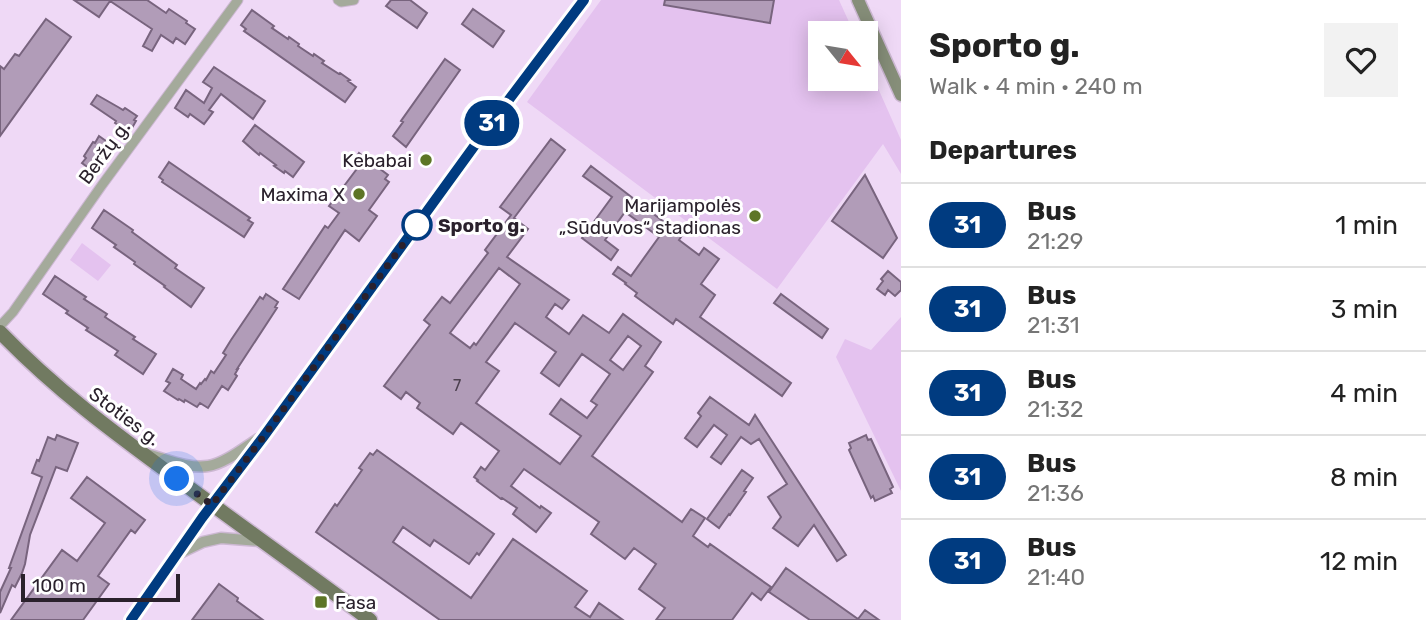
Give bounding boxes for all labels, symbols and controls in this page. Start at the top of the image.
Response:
north arrow [808,21,878,91]
map controls [808,21,878,91]
button: heart [1324,23,1398,97]
text: Sporto g. [929,26,1080,65]
text: Walk · 4 min · 240 m [929,72,1143,100]
line badge: 31 [461,100,524,146]
text: 31 [478,109,506,137]
street label: Beržų g. [74,116,135,188]
text: Departures [929,135,1077,166]
place label: Kebabai [342,149,412,172]
marker: Kebabai [418,152,434,168]
place label: Maxima X [261,183,345,206]
marker: Maxima X [351,186,367,202]
place label: Marijampolės „Sūduvos“ stadionas [559,194,741,239]
text: Bus [1027,196,1076,227]
marker: Marijampolės „Sūduvos“ stadionas [747,208,763,224]
marker: Sporto g. [402,210,432,240]
text: 1 min [1335,210,1398,241]
text: 31 [954,211,981,239]
place label: Sporto g. [438,214,525,237]
text: 21:29 [1027,227,1083,255]
text: Bus [1027,280,1076,311]
text: 3 min [1331,294,1398,325]
text: 31 [954,295,981,323]
text: 21:31 [1027,311,1079,339]
text: Bus [1027,364,1076,395]
house number: 7 [453,376,461,395]
text: 4 min [1330,378,1398,409]
text: 31 [954,379,981,407]
street label: Stoties g. [85,382,165,451]
text: 21:32 [1027,395,1084,423]
text: Bus [1027,448,1076,479]
your location [159,461,194,496]
text: 8 min [1330,462,1398,493]
text: 31 [954,463,981,491]
text: 21:36 [1027,479,1084,507]
text: Bus [1027,532,1076,563]
text: 12 min [1320,546,1398,577]
text: 31 [954,547,981,575]
text: 21:40 [1027,563,1085,591]
scale bar [21,571,180,603]
text: 100 m [32,574,86,597]
place label: Fasa [335,591,376,614]
marker: Fasa [313,594,329,610]

